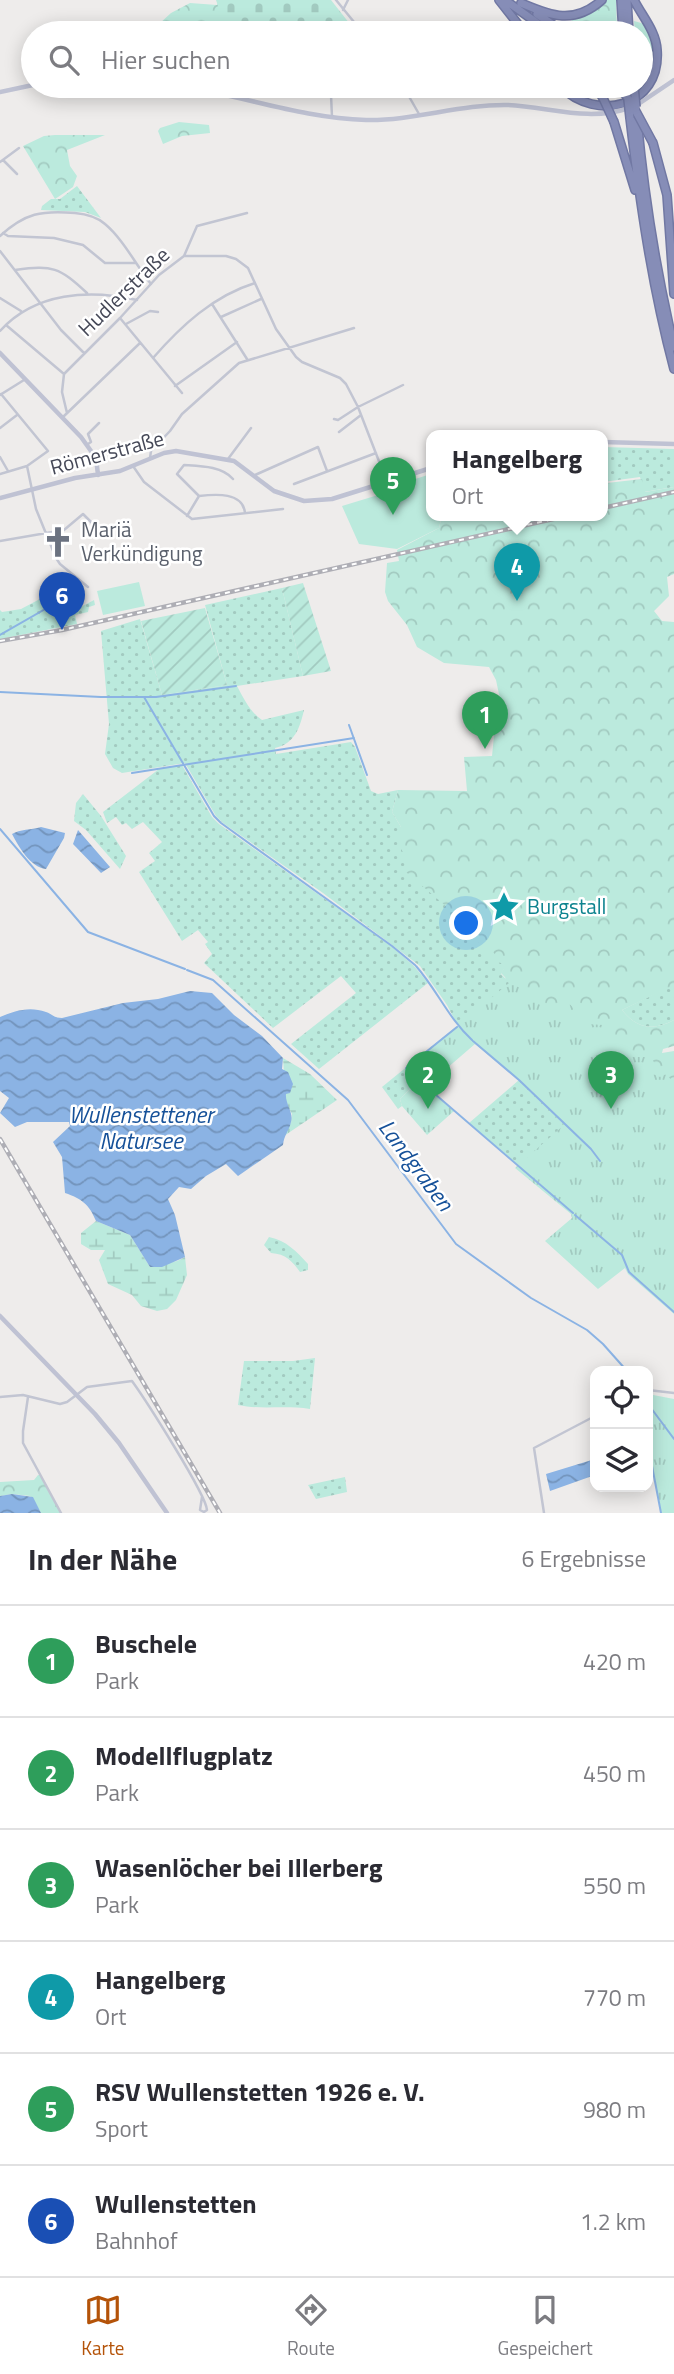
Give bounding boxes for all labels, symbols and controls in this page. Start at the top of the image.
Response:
search box [21,21,653,98]
text: Hier suchen [101,40,230,79]
icon: search [45,41,83,79]
street label: Hudlerstraße [70,239,176,343]
street label: Römerstraße [46,421,167,483]
popup [426,430,608,521]
text: Hangelberg [452,439,582,478]
pin: 5 [370,457,416,515]
text: Ort [452,478,483,513]
place label: Mariä Verkündigung [81,513,203,569]
church icon: Mariä Verkündigung [41,525,75,559]
pin: 4 [494,543,540,601]
pin: 6 [39,572,85,630]
pin: 1 [462,691,508,749]
place icon: Burgstall [487,890,521,924]
place label: Burgstall [527,890,606,922]
your location [449,906,483,940]
pin: 2 [405,1051,451,1109]
pin: 3 [588,1051,634,1109]
water label: Wullenstettener Natursee [69,1097,216,1158]
water label: Landgraben [370,1111,463,1218]
map controls [590,1366,653,1492]
button: locate [590,1366,653,1429]
button: layers [590,1429,653,1492]
text: In der Nähe [28,1536,177,1582]
text: 6 Ergebnisse [522,1541,646,1576]
text: Buschele [95,1624,197,1663]
text: 1 [45,1644,57,1679]
text: 420 m [583,1644,646,1679]
text: Park [95,1663,139,1698]
text: Modellflugplatz [95,1736,273,1775]
text: 2 [45,1756,57,1791]
text: 450 m [583,1756,646,1791]
text: Park [95,1775,139,1810]
text: Wasenlöcher bei Illerberg [95,1848,383,1887]
text: 3 [45,1868,57,1903]
text: 550 m [583,1868,646,1903]
text: Park [95,1887,139,1922]
text: Hangelberg [95,1960,225,1999]
text: 4 [45,1980,57,2015]
text: 770 m [583,1980,646,2015]
text: Ort [95,1999,126,2034]
text: RSV Wullenstetten 1926 e. V. [95,2072,425,2111]
text: 5 [45,2092,57,2127]
text: 980 m [583,2092,646,2127]
text: Sport [95,2111,148,2146]
text: Wullenstetten [95,2184,257,2223]
text: 6 [45,2204,57,2239]
text: 1.2 km [580,2204,646,2239]
text: Bahnhof [95,2223,178,2258]
tab: Karte [81,2291,124,2362]
tab: Route [287,2291,335,2362]
tab: Gespeichert [497,2291,593,2362]

